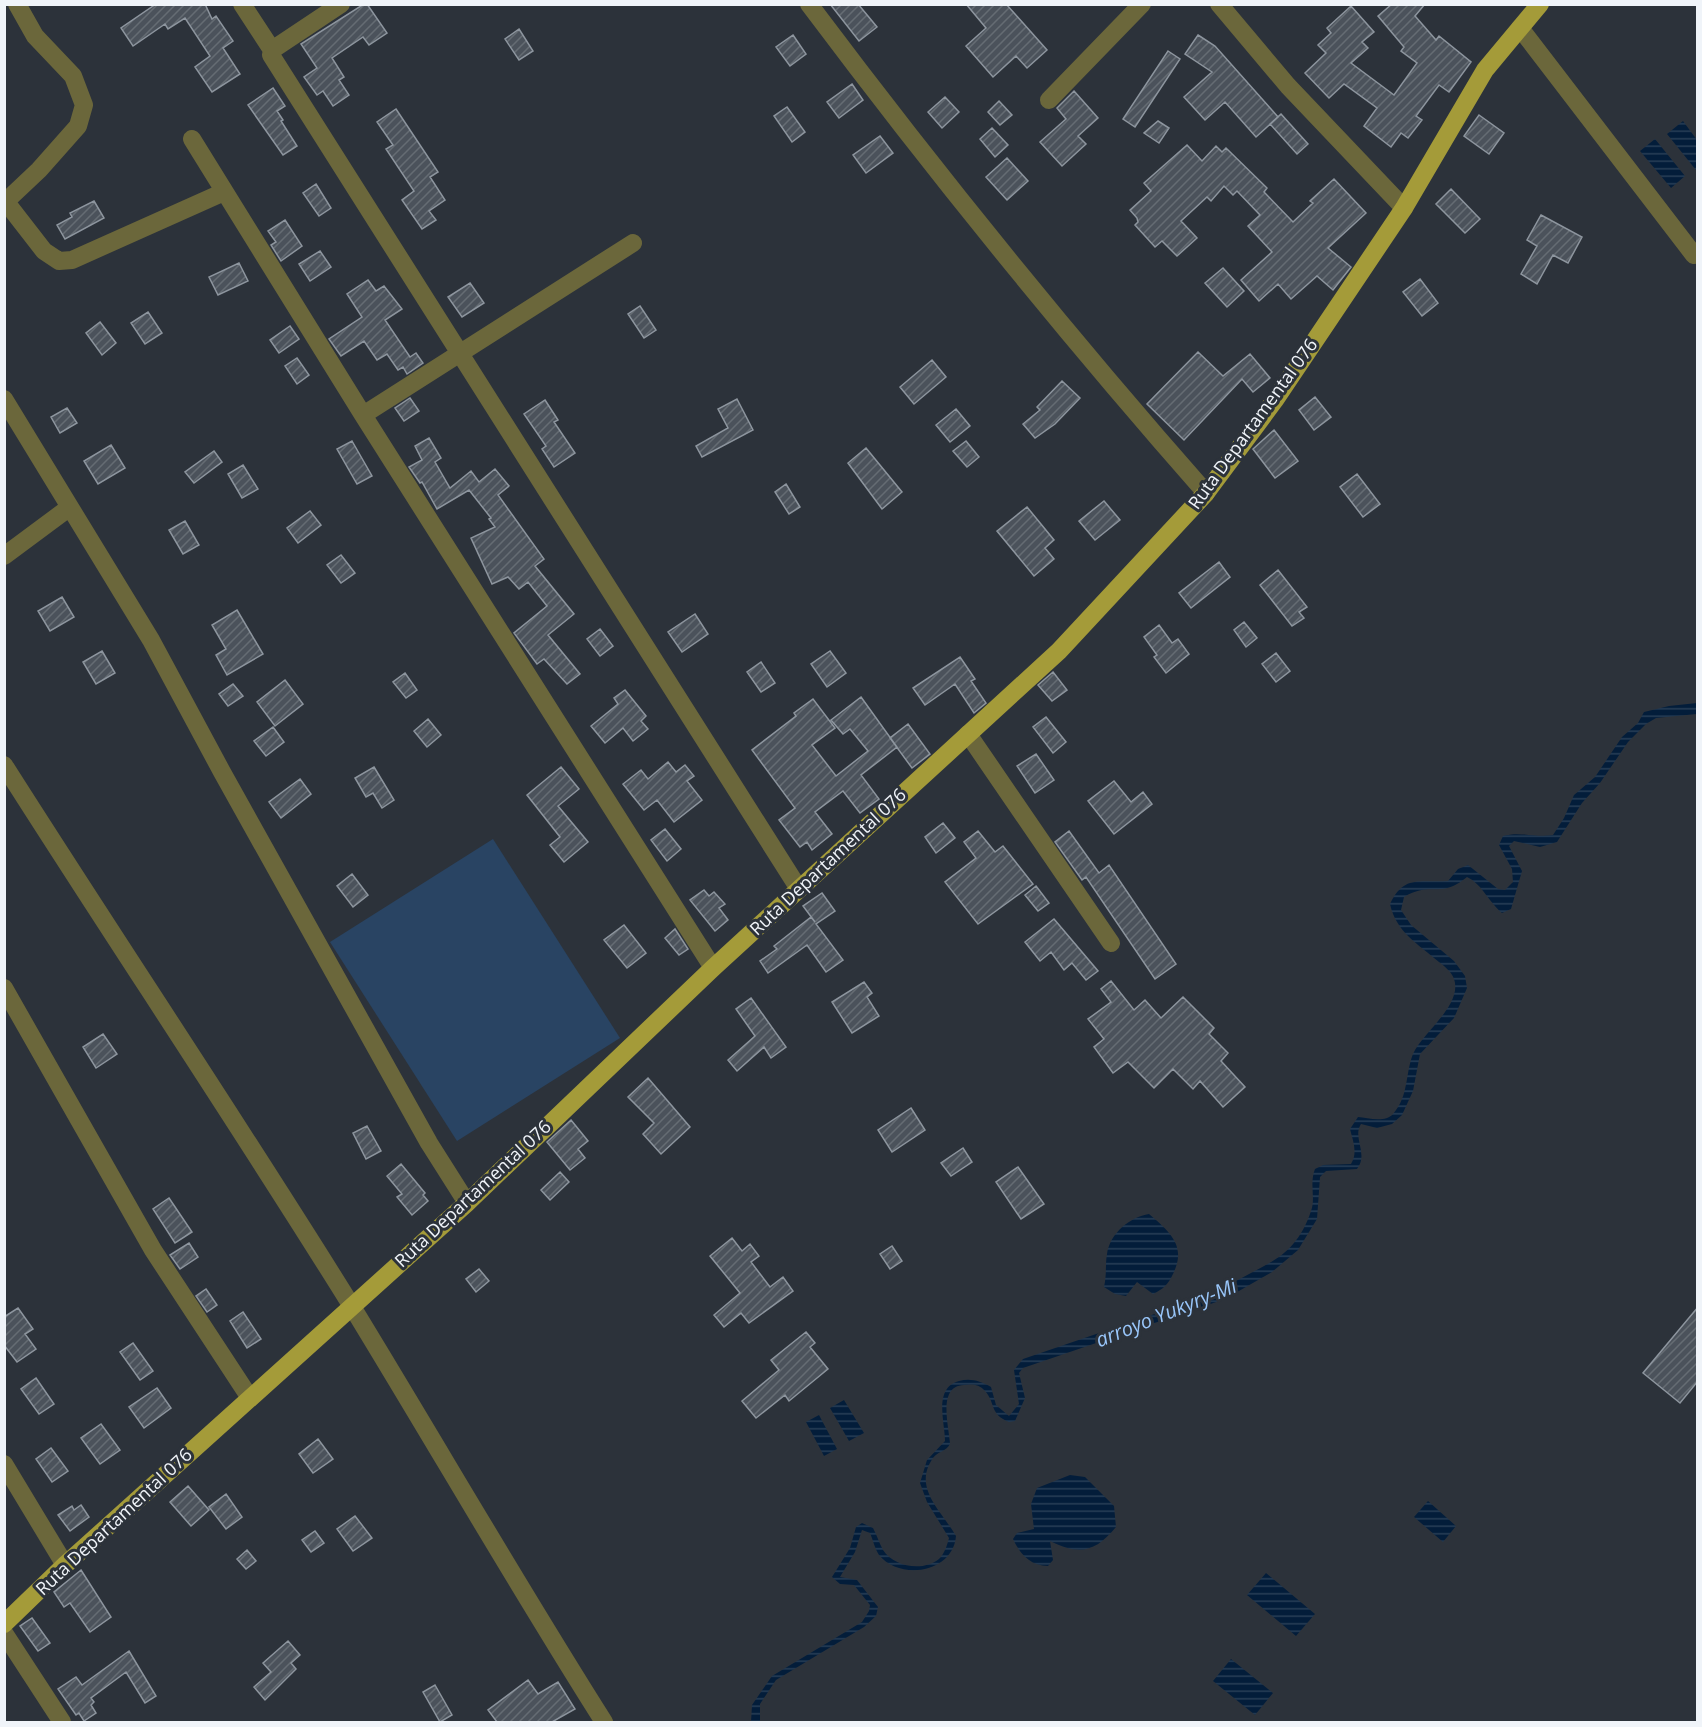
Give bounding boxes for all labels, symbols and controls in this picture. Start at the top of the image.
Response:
street label: Ruta Departamental 076 [1182,333,1322,514]
street label: Ruta Departamental 076 [744,782,911,940]
street label: Ruta Departamental 076 [389,1114,556,1272]
water label: arroyo Yukyry-Mi [1091,1272,1241,1353]
street label: Ruta Departamental 076 [30,1442,197,1600]

